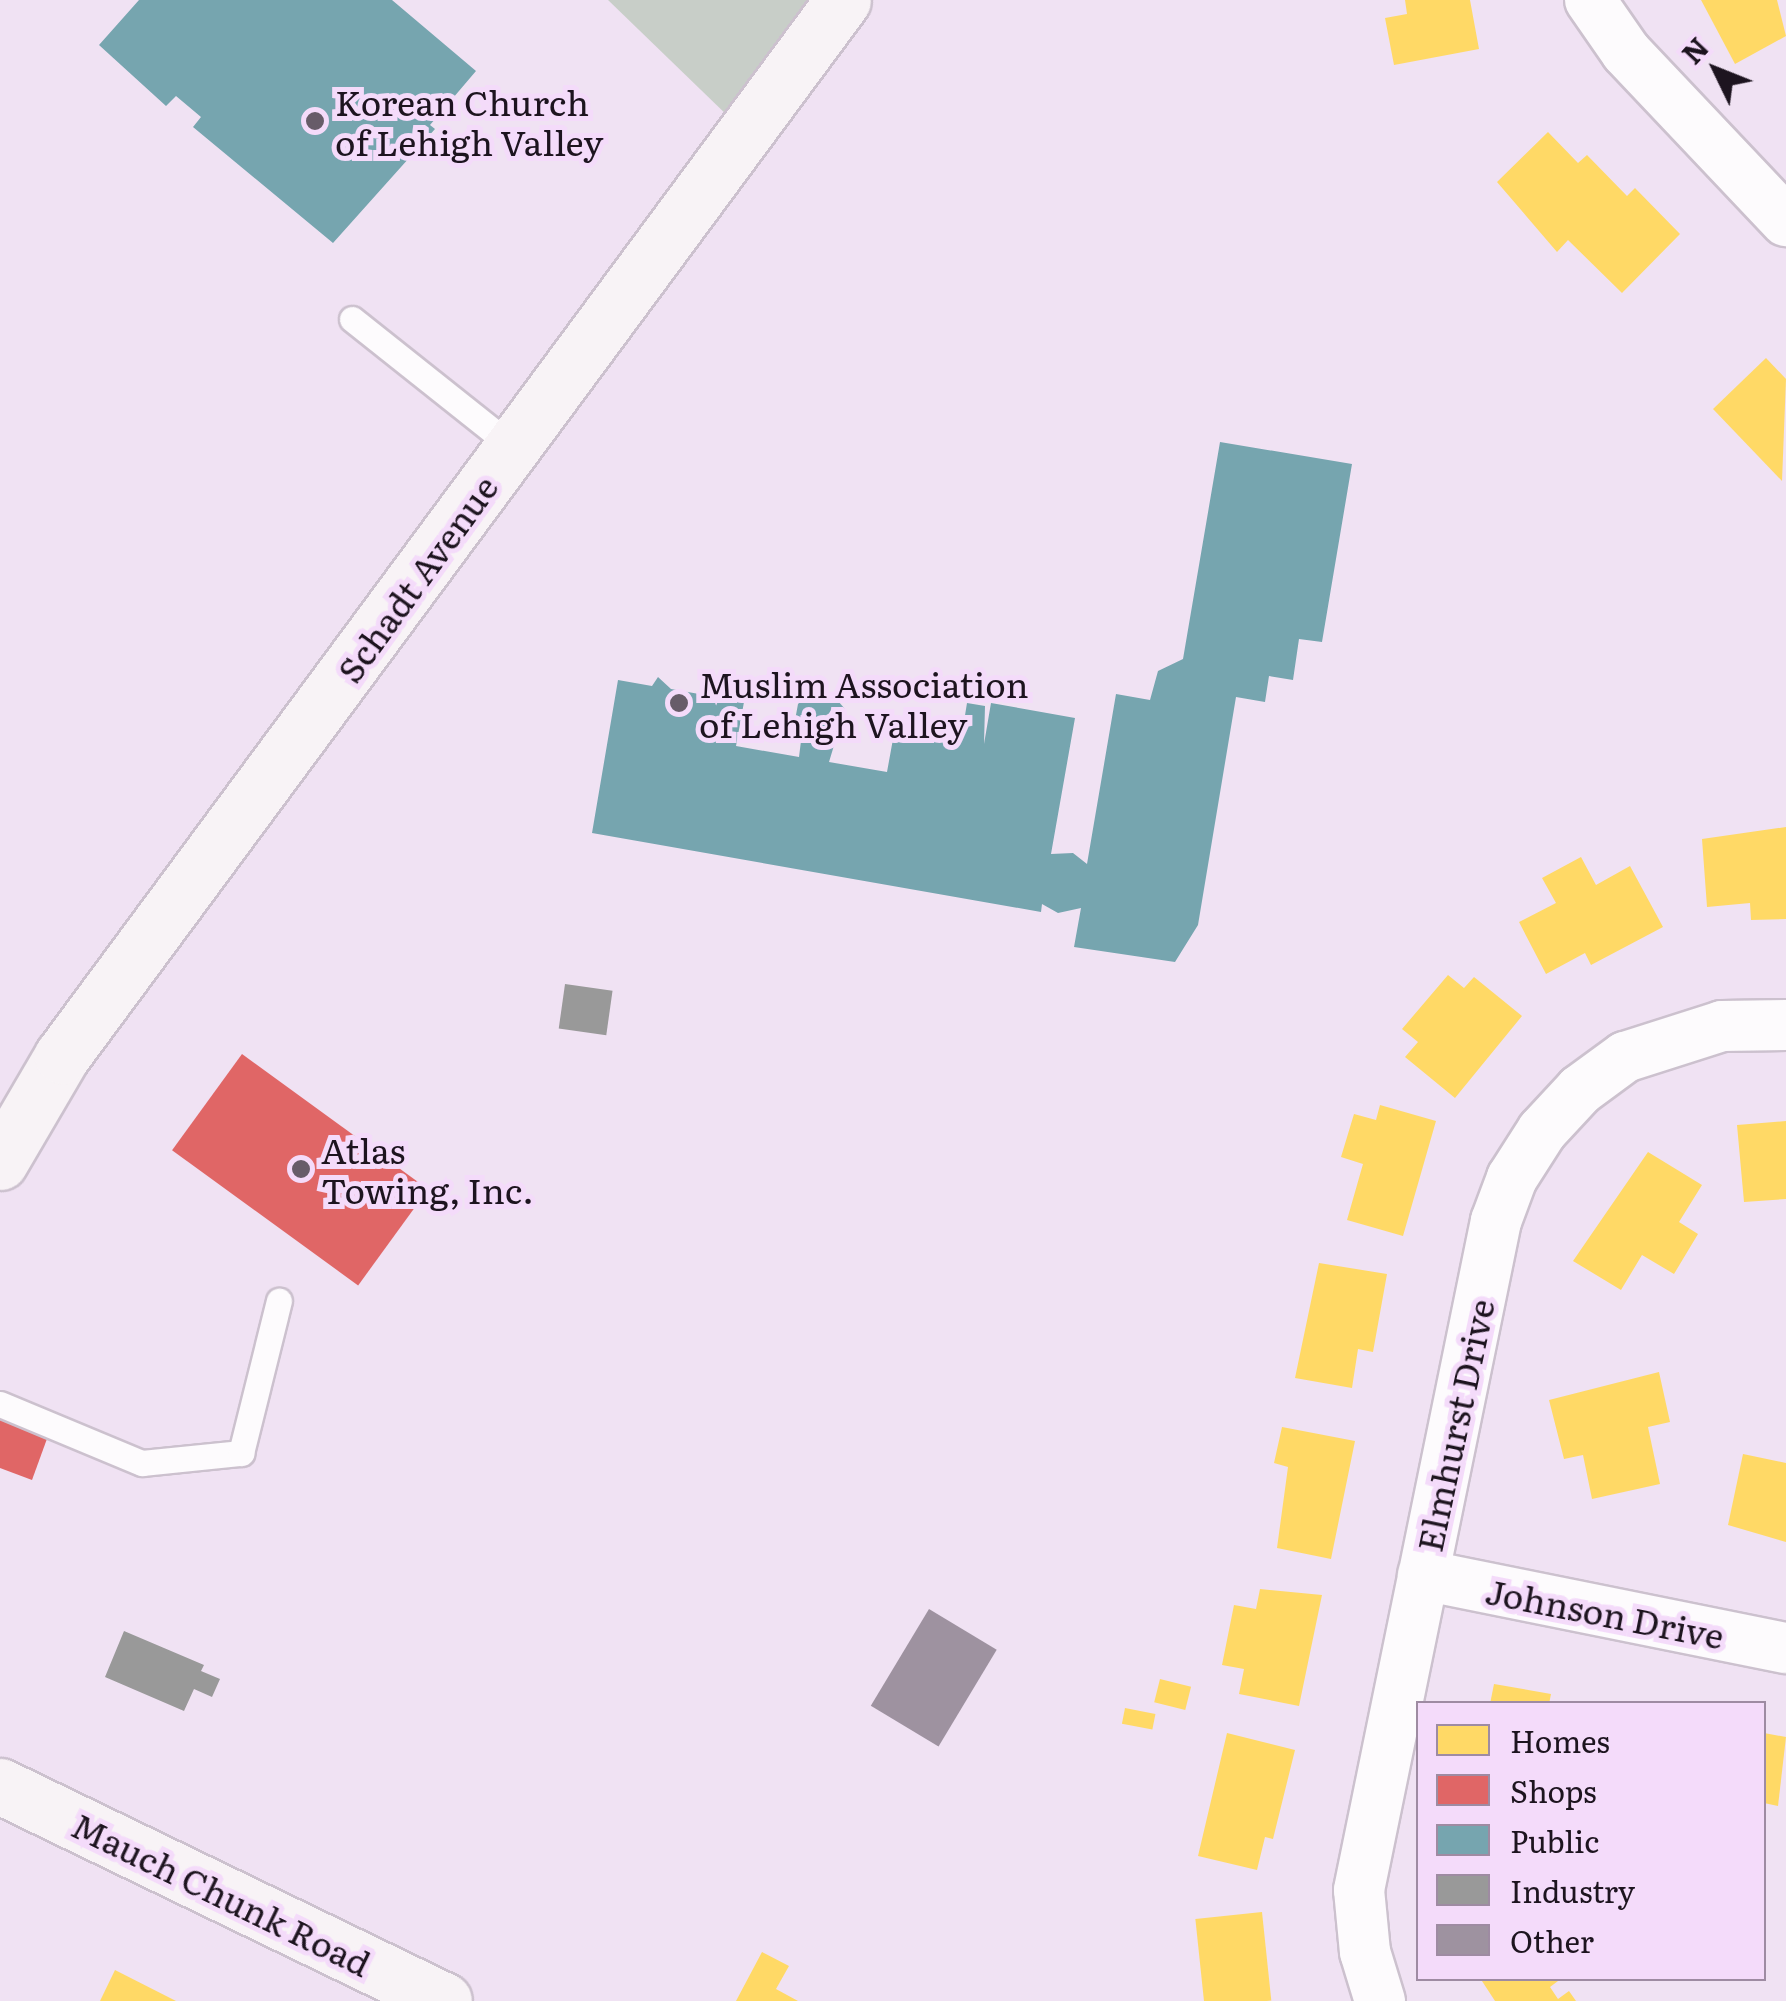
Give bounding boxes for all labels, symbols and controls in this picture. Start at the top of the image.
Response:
north arrow [1666,20,1766,120]
text: N [1671,27,1717,72]
place label: Korean Church of Lehigh Valley [335,80,603,162]
marker: Korean Church of Lehigh Valley [304,110,326,132]
street label: Schadt Avenue [327,467,505,689]
place label: Muslim Association of Lehigh Valley [699,662,1029,744]
marker: Muslim Association of Lehigh Valley [668,692,690,714]
place label: Atlas Towing, Inc. [321,1128,534,1210]
marker: Atlas Towing, Inc. [290,1158,312,1180]
street label: Elmhurst Drive [1407,1295,1501,1555]
street label: Johnson Drive [1482,1568,1728,1656]
legend [1416,1701,1766,1981]
text: Homes [1510,1718,1610,1762]
text: Shops [1510,1768,1597,1812]
street label: Mauch Chunk Road [66,1802,378,1984]
text: Public [1510,1818,1599,1862]
text: Industry [1510,1868,1635,1912]
text: Other [1510,1918,1594,1962]

